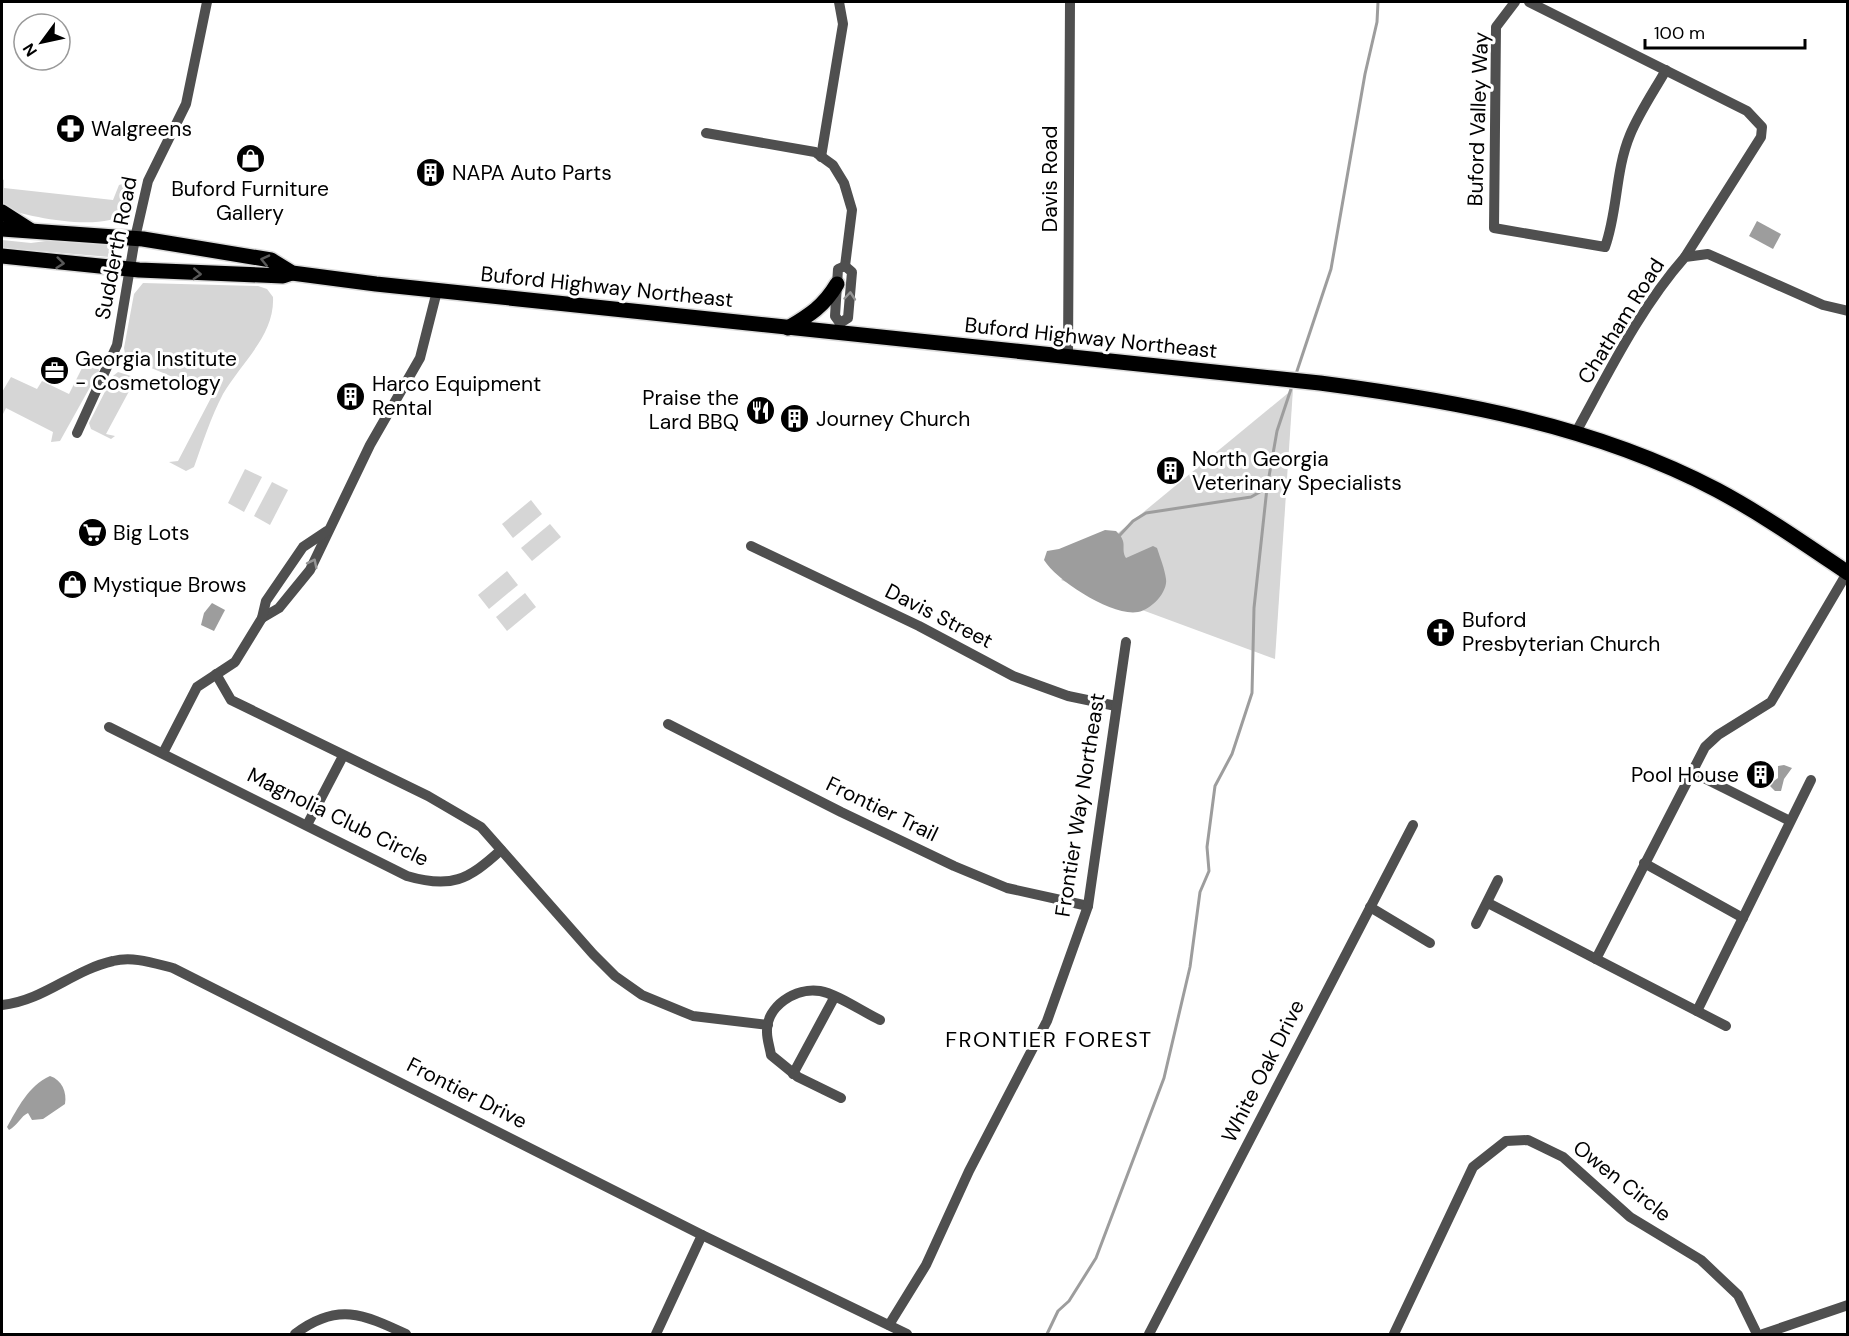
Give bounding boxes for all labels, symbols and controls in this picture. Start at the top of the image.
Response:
north arrow [12,12,72,72]
scale bar [1645,12,1806,50]
text: 100 m [1654,21,1705,45]
street label: Buford Valley Way [1461,31,1495,207]
text: N [18,39,42,61]
pharmacy icon: Walgreens [54,113,86,145]
place label: Walgreens [91,115,192,143]
street label: Davis Road [1036,126,1064,232]
shop icon: Buford Furniture Gallery [234,142,266,174]
building icon: NAPA Auto Parts [415,157,447,189]
place label: NAPA Auto Parts [452,159,612,187]
street label: Sudderth Road [88,174,144,322]
place label: Buford Furniture Gallery [171,175,329,227]
street label: Chatham Road [1571,253,1671,389]
one-way arrow [260,254,270,267]
one-way arrow [55,256,64,269]
street label: Buford Highway Northeast [479,260,735,314]
one-way arrow [193,267,202,280]
one-way arrow [843,291,856,300]
street label: Buford Highway Northeast [963,311,1219,365]
place label: Georgia Institute - Cosmetology [75,345,237,397]
office icon: Georgia Institute - Cosmetology [38,355,70,387]
place label: Harco Equipment Rental [372,370,541,422]
building icon: Harco Equipment Rental [335,380,367,412]
place label: Praise the Lard BBQ [642,384,739,436]
restaurant icon: Praise the Lard BBQ [744,394,776,426]
building icon: Journey Church [779,403,811,435]
place label: Journey Church [816,405,970,433]
place label: North Georgia Veterinary Specialists [1192,445,1402,497]
building icon: North Georgia Veterinary Specialists [1155,455,1187,487]
supermarket icon: Big Lots [76,517,108,549]
place label: Big Lots [113,519,189,547]
one-way arrow [305,558,317,569]
shop icon: Mystique Brows [56,569,88,601]
place label: Mystique Brows [93,571,246,599]
street label: Davis Street [880,577,998,655]
place label: Buford Presbyterian Church [1462,606,1660,658]
church icon: Buford Presbyterian Church [1425,616,1457,648]
street label: Frontier Way Northeast [1048,691,1112,919]
building icon: Pool House [1744,759,1776,791]
street label: Magnolia Club Circle [243,761,433,873]
place label: Pool House [1631,761,1739,789]
street label: Frontier Trail [821,770,943,848]
street label: White Oak Drive [1215,995,1311,1147]
district label: FRONTIER FOREST [945,1025,1153,1054]
street label: Frontier Drive [402,1051,532,1135]
street label: Owen Circle [1567,1134,1677,1228]

